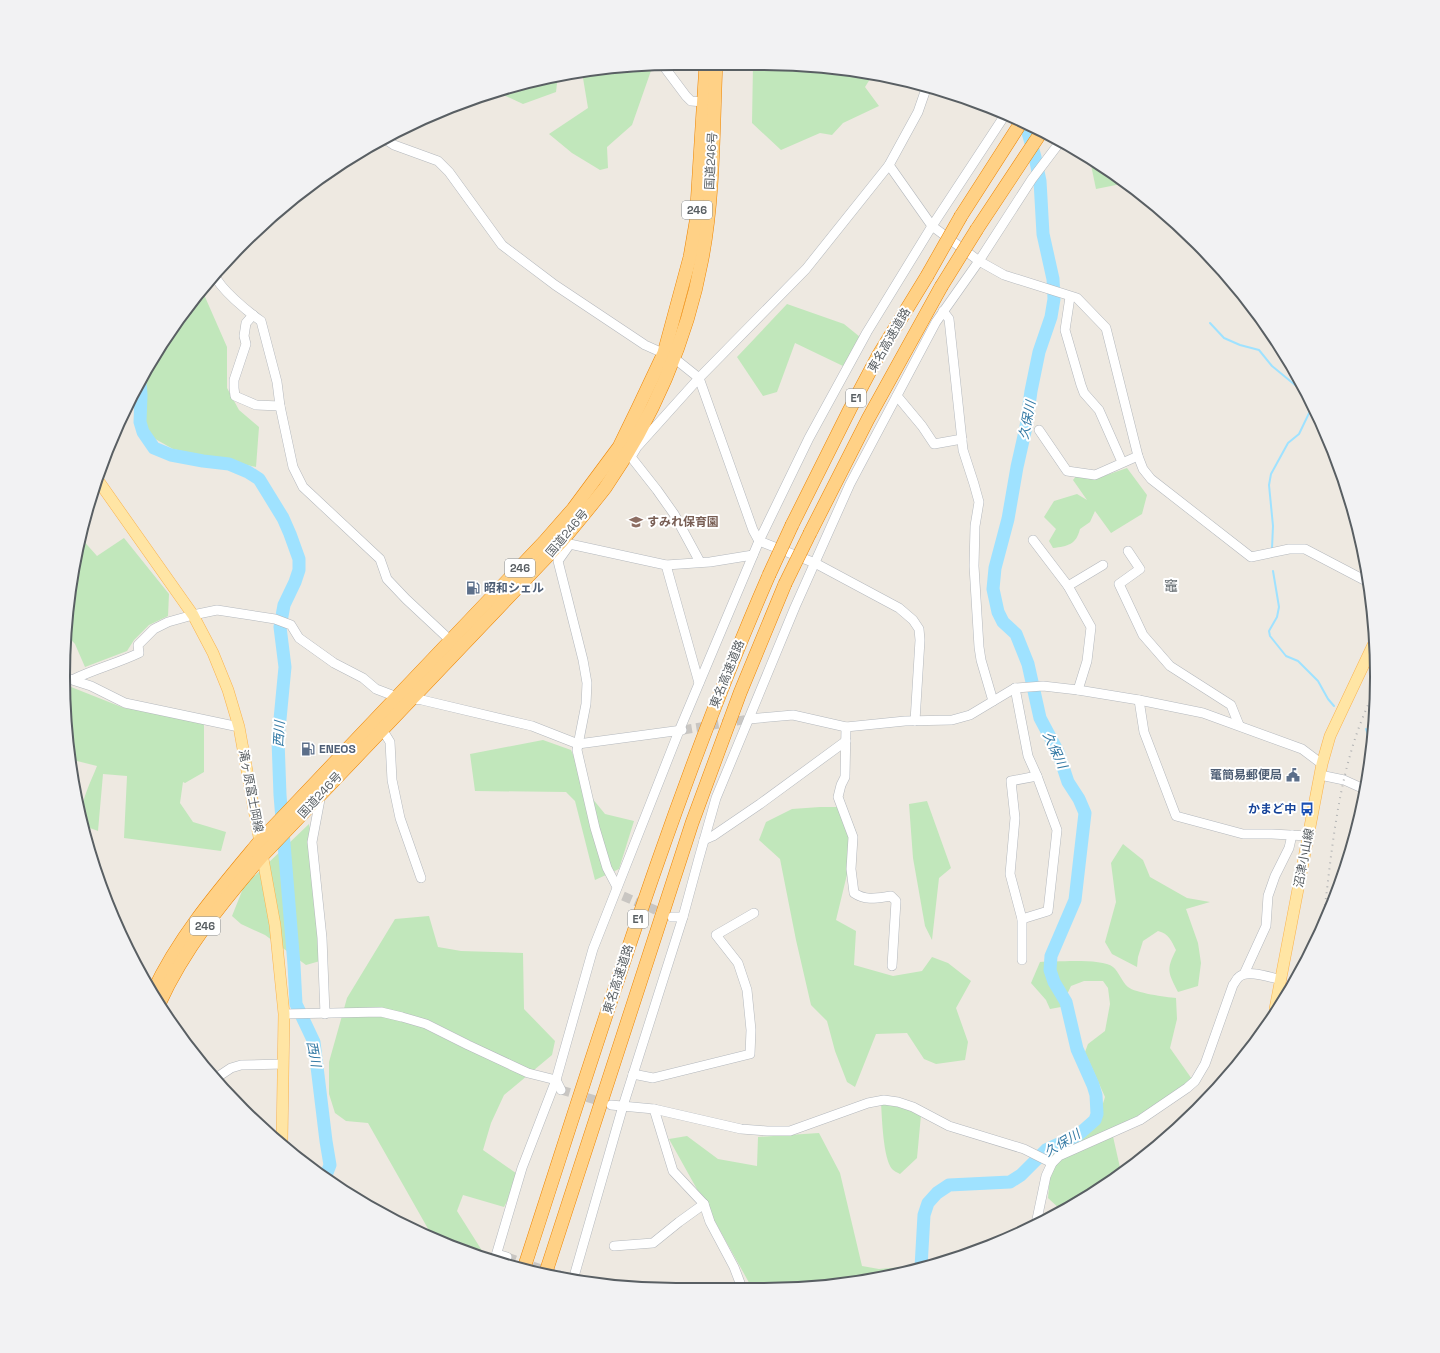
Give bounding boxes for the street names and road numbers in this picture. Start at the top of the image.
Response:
street label: 国道246号 [702,132,720,190]
road number: 246 [682,201,712,219]
street label: 東名高速道路 [864,305,914,375]
road number: E1 [846,389,866,407]
street label: 国道246号 [542,506,592,560]
road number: 246 [505,559,535,577]
street label: 東名高速道路 [706,638,748,710]
street label: 滝ヶ原富士岡線 [235,748,267,834]
street label: 国道246号 [294,768,346,822]
street label: 沼津小山線 [1290,827,1318,889]
road number: E1 [628,910,648,928]
road number: 246 [190,917,220,935]
street label: 東名高速道路 [599,942,637,1016]

